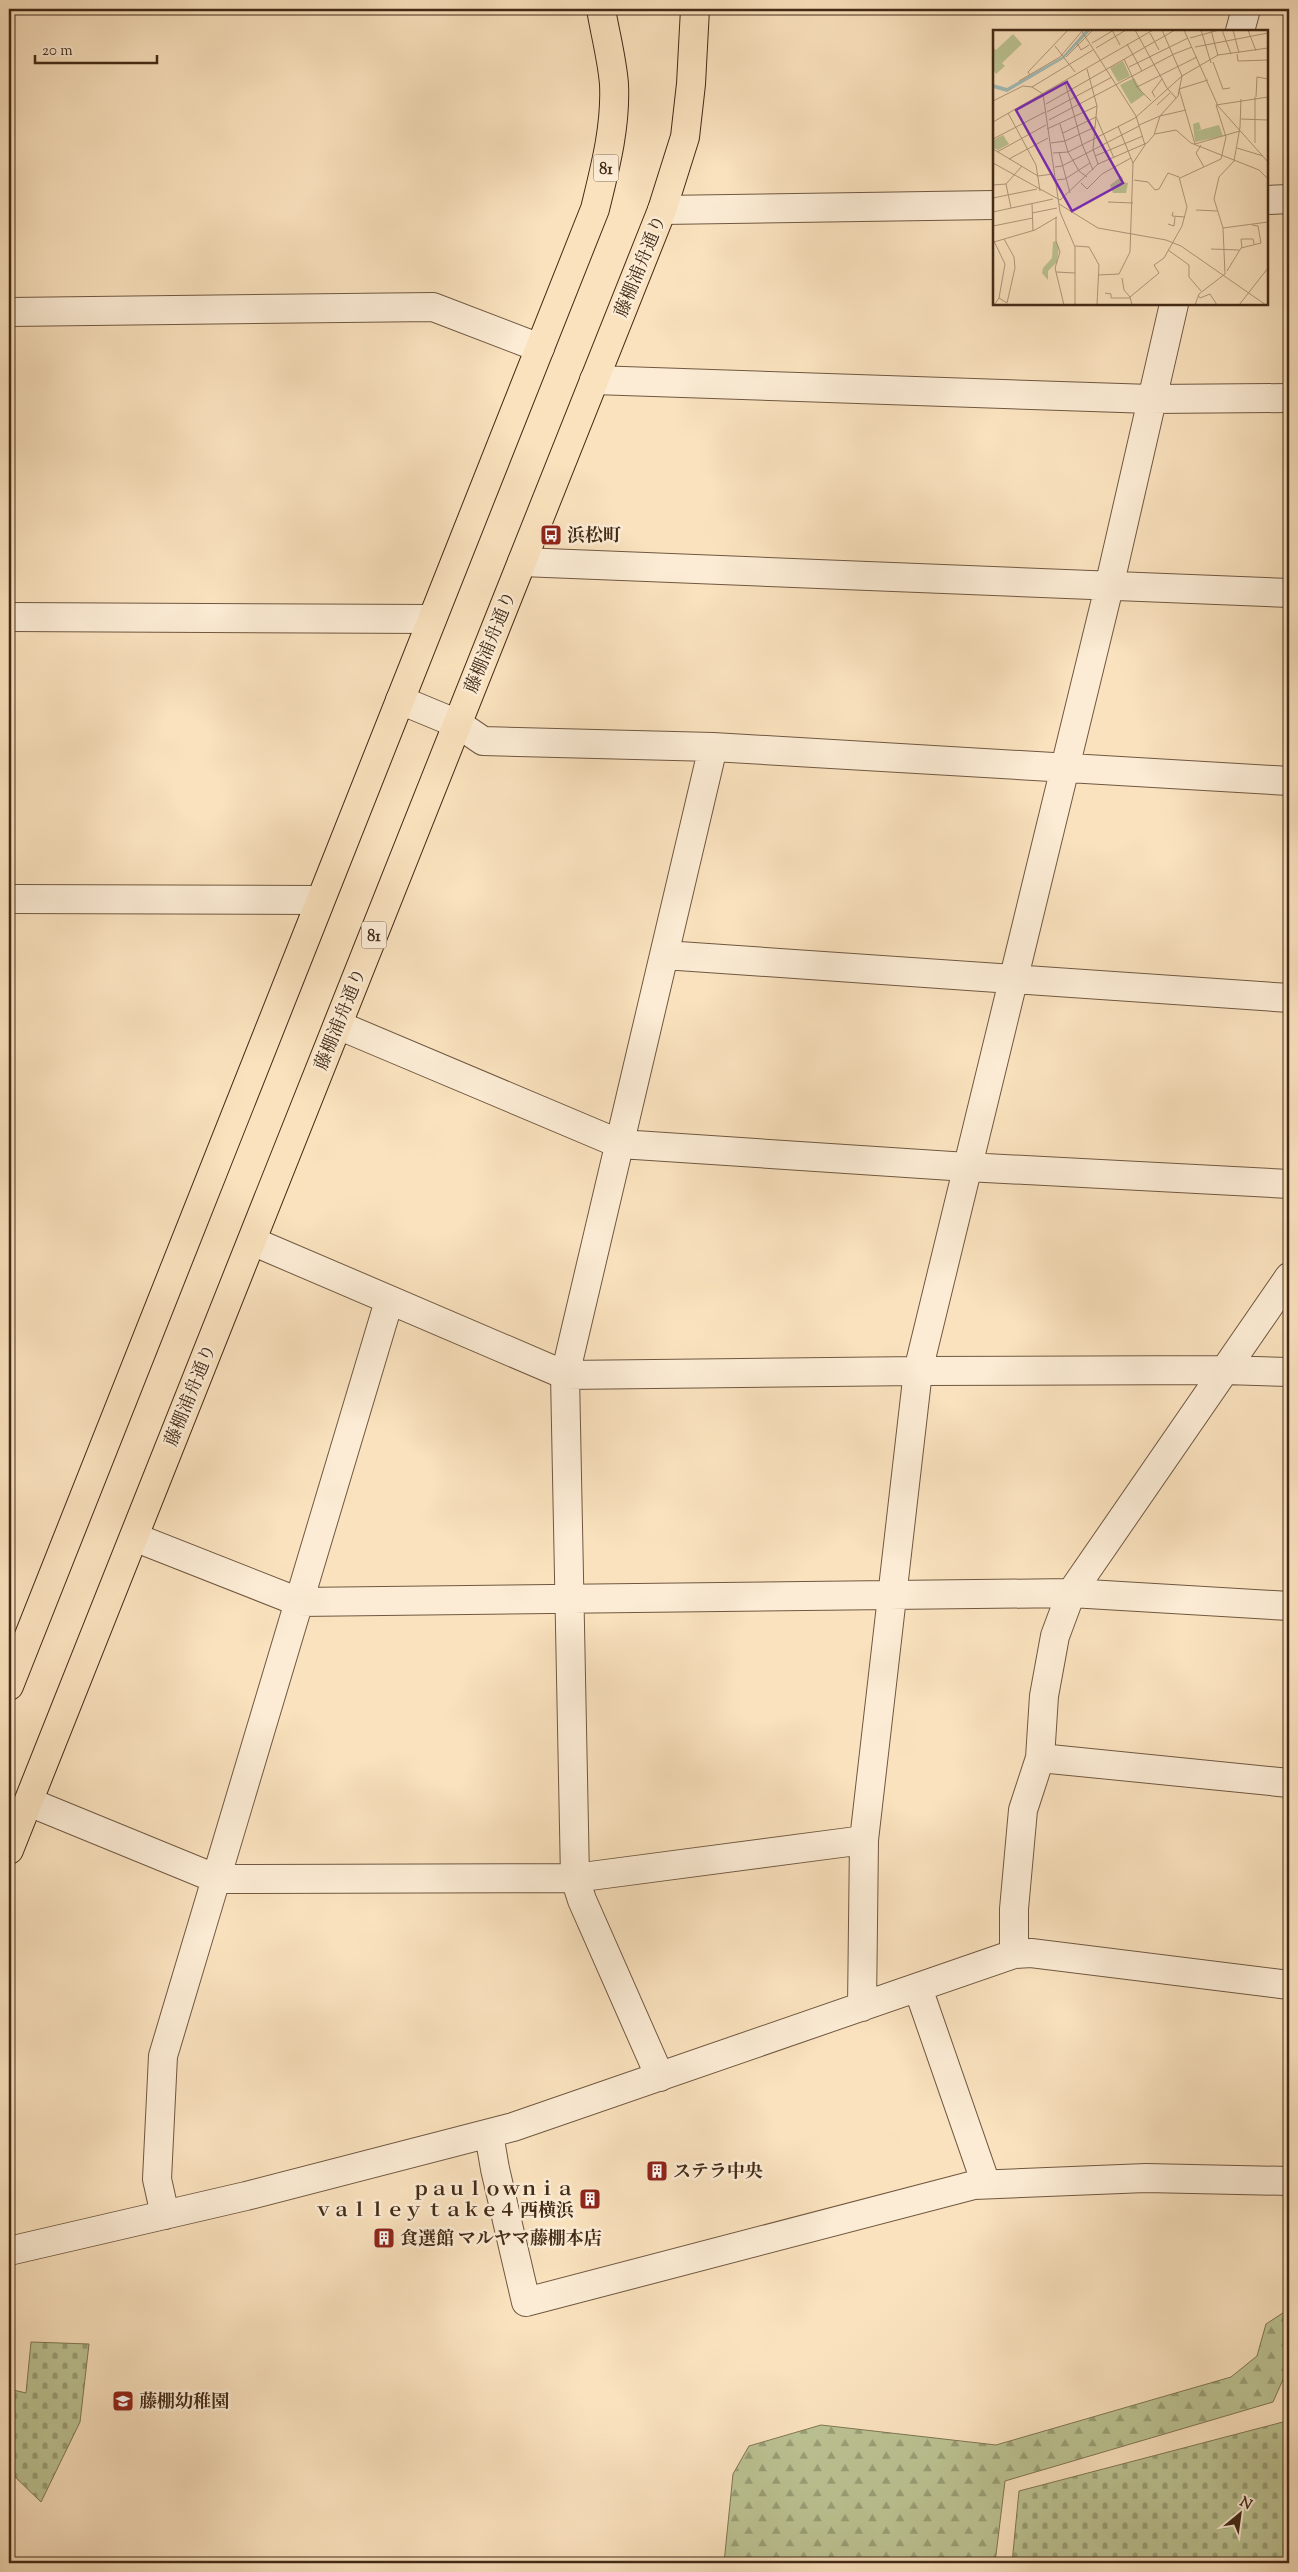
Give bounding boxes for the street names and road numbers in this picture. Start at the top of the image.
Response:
road number: 81 [594,154,618,182]
street label: 藤棚浦舟通り [610,212,674,322]
street label: 藤棚浦舟通り [460,588,524,698]
road number: 81 [362,922,386,948]
street label: 藤棚浦舟通り [310,965,374,1075]
street label: 藤棚浦舟通り [160,1341,224,1451]

